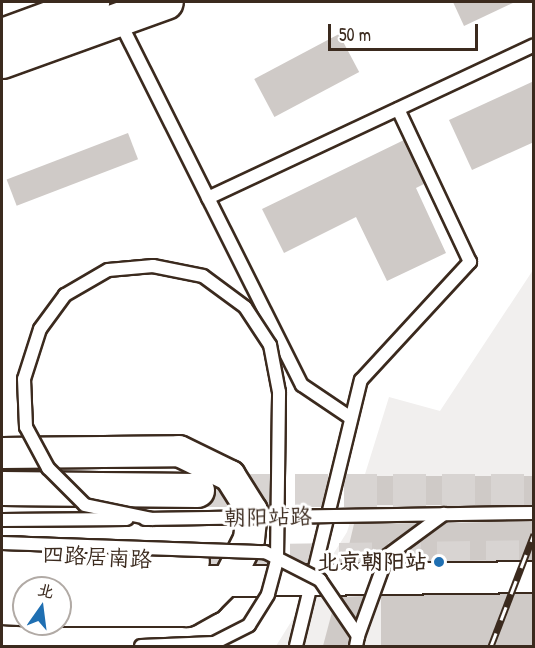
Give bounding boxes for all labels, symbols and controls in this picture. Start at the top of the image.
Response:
scale bar [331,12,481,50]
text: 50 m [339,22,371,47]
street label: 朝阳站路 [224,503,312,531]
street label: 四路居南路 [41,541,153,573]
place label: 北京朝阳站 [317,549,427,575]
marker: 北京朝阳站 [432,555,446,569]
north arrow [12,576,72,636]
text: 北 [35,578,56,603]

